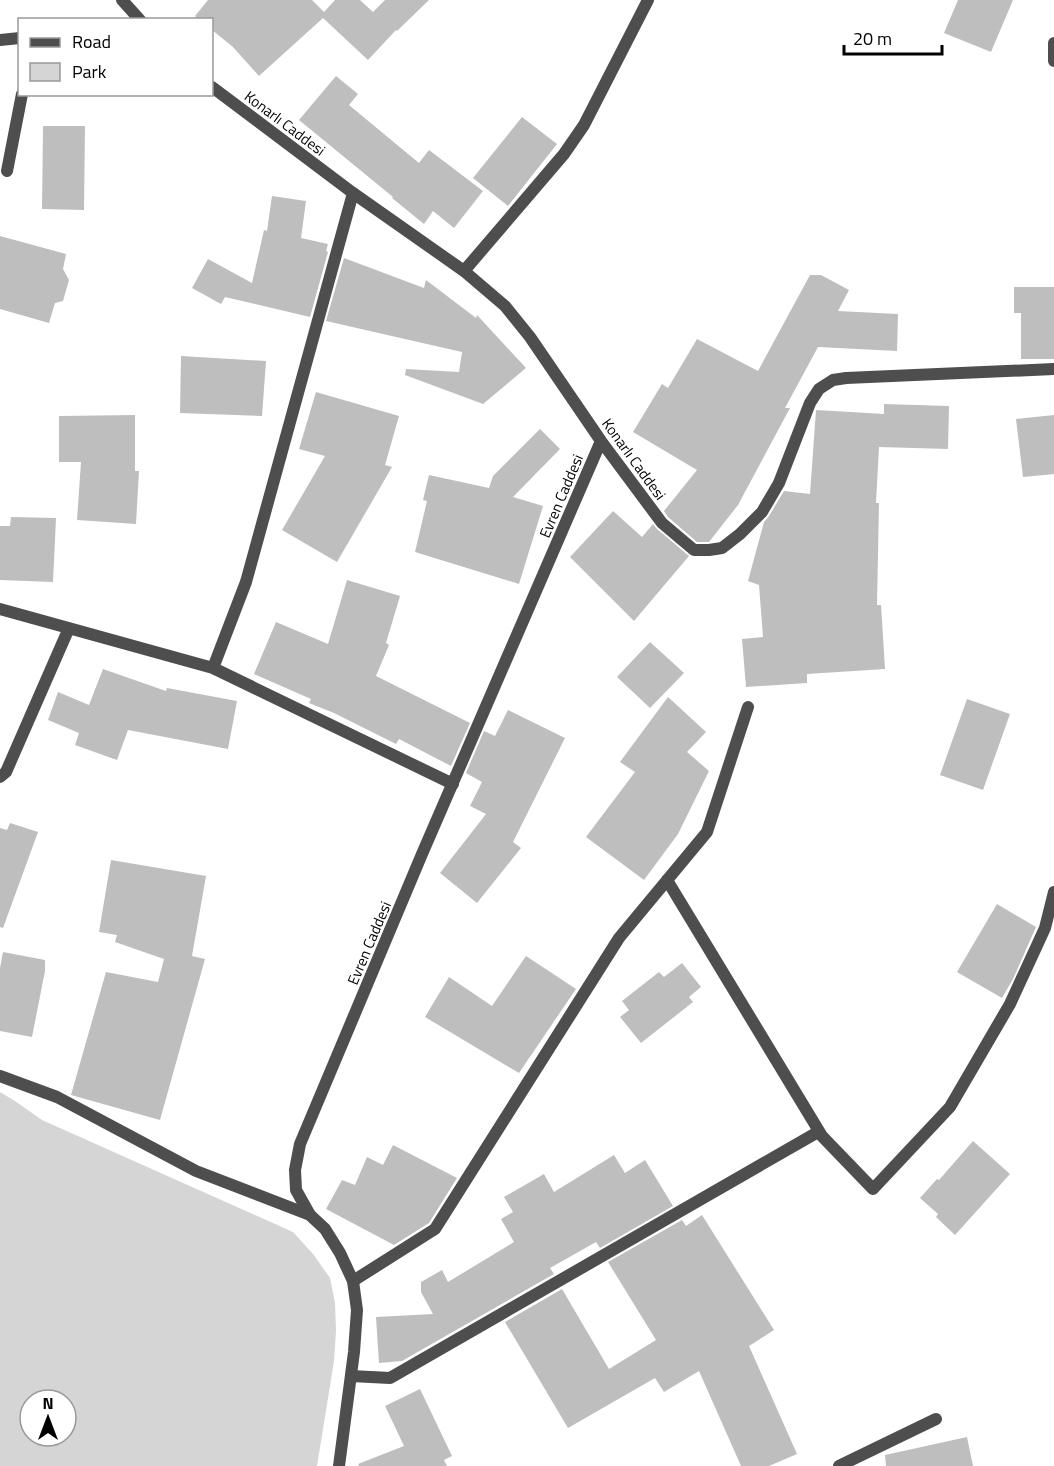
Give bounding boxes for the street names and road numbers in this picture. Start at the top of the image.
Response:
street label: Konarlı Caddesi [240,85,330,161]
street label: Konarlı Caddesi [596,413,672,505]
street label: Evren Caddesi [533,451,589,541]
street label: Evren Caddesi [341,898,397,988]

